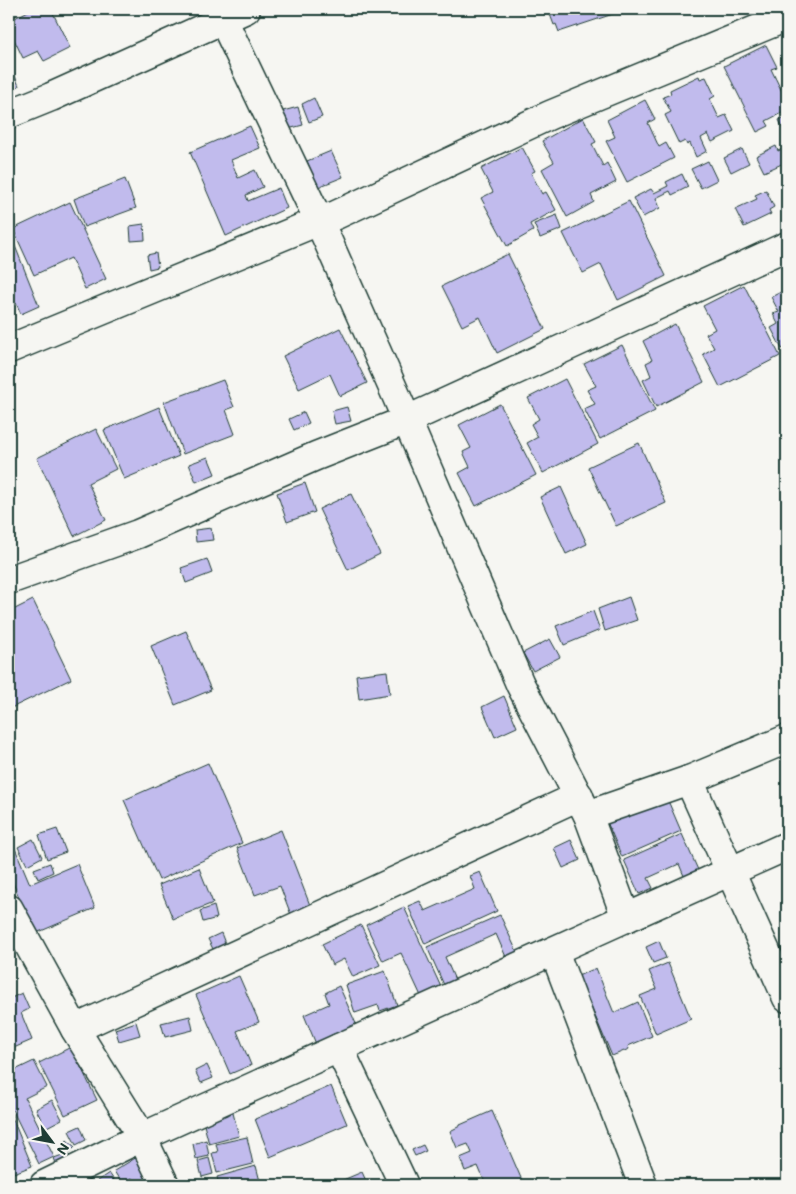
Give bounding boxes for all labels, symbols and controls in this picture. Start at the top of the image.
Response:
north arrow [28,1116,78,1166]
text: N [53,1140,74,1159]

